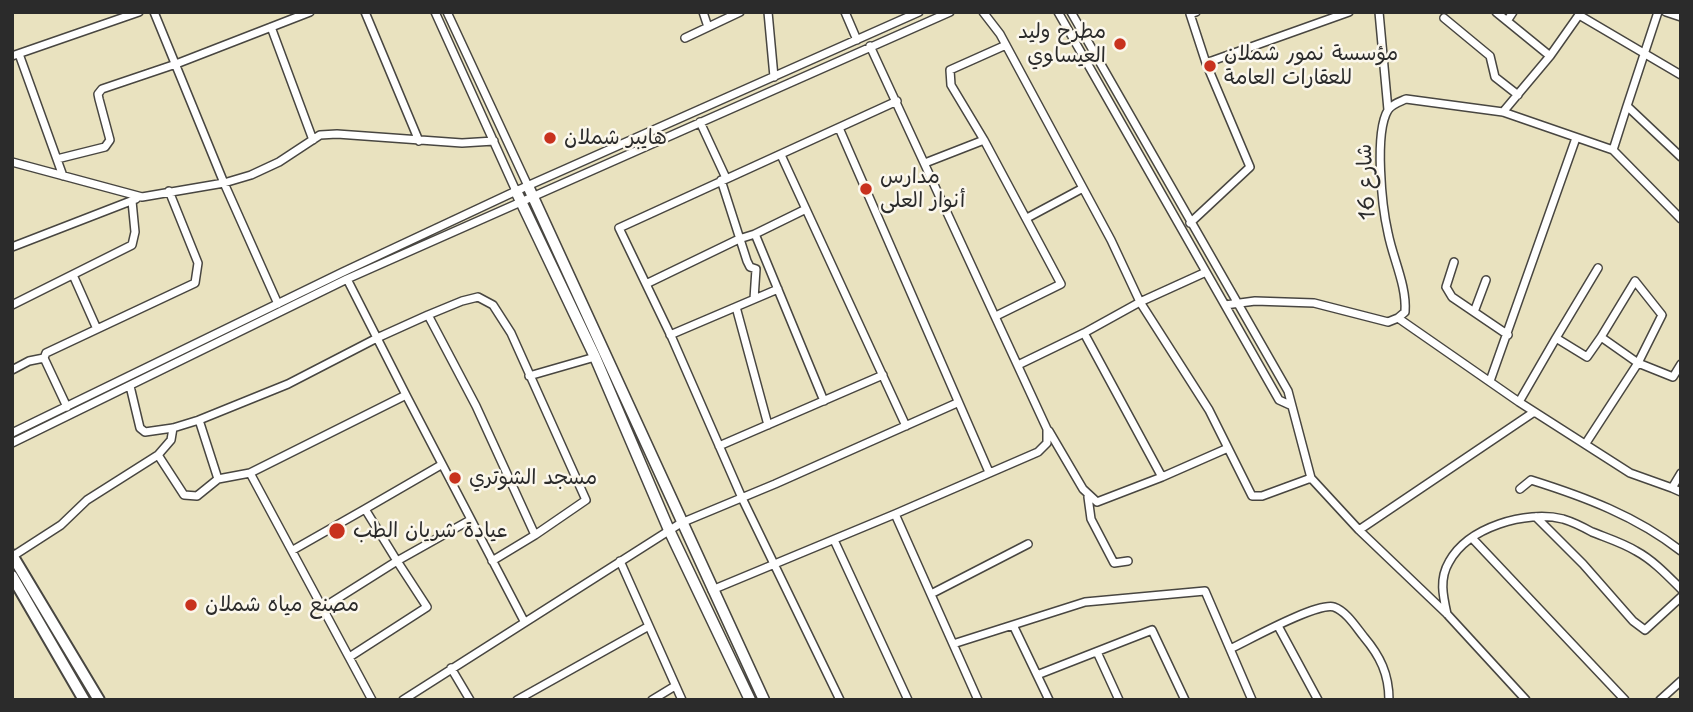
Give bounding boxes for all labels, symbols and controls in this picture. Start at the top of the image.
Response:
place label: مطرح وليد العيساوي [1018,19,1106,69]
marker: مطرح وليد العيساوي [1112,36,1128,52]
place label: مؤسسة نمور شملان للعقارات العامة [1224,41,1398,91]
marker: مؤسسة نمور شملان للعقارات العامة [1202,58,1218,74]
place label: هايبر شملان [564,125,667,151]
marker: هايبر شملان [542,130,558,146]
street label: شارع 16 [1352,143,1382,221]
place label: مدارس أنوار العلى [880,164,965,214]
marker: مدارس أنوار العلى [858,181,874,197]
place label: مسجد الشوتري [469,465,597,491]
marker: مسجد الشوتري [447,470,463,486]
place label: عيادة شريان الطب [353,518,508,544]
marker: عيادة شريان الطب [327,521,347,541]
place label: مصنع مياه شملان [205,592,359,618]
marker: مصنع مياه شملان [183,597,199,613]

